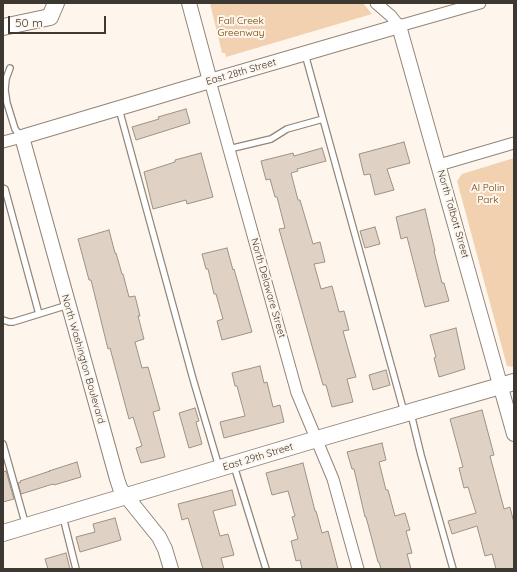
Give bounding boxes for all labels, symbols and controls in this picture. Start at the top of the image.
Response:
scale bar [10,8,108,34]
text: 50 m [15,15,43,30]
park label: Fall Creek Greenway [218,15,264,38]
street label: East 28th Street [204,56,278,88]
street label: North Talbott Street [435,168,471,260]
park label: Al Polin Park [471,182,505,206]
street label: North Delaware Street [248,237,288,339]
street label: North Washington Boulevard [59,293,107,425]
street label: East 29th Street [221,441,295,473]

